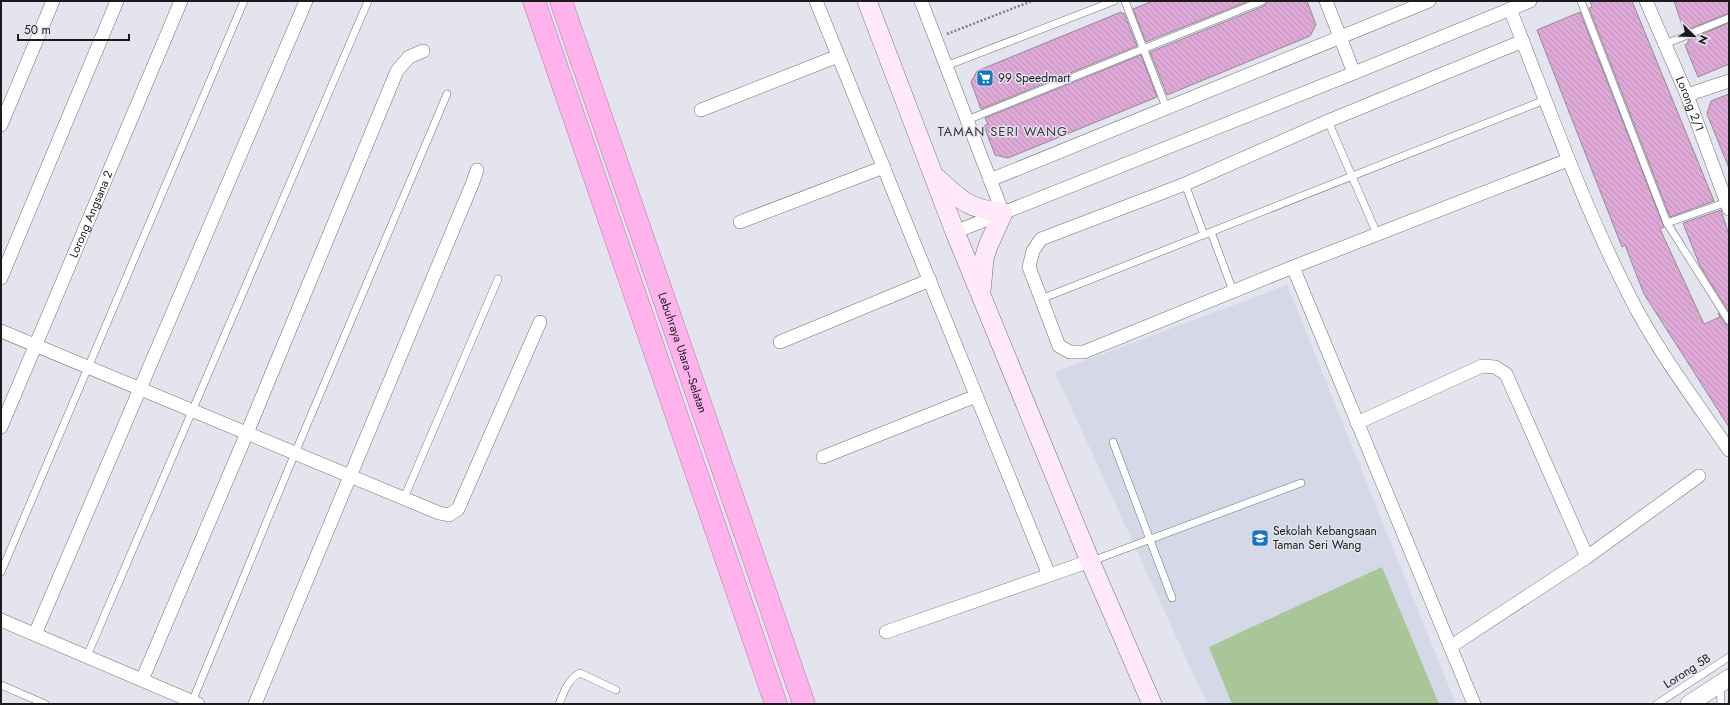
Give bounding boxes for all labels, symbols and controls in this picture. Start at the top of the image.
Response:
scale bar [18,16,129,42]
north arrow [1674,16,1714,56]
text: 50 m [24,21,51,39]
text: N [1694,33,1712,47]
supermarket icon: 99 Speedmart [975,68,995,88]
place label: 99 Speedmart [998,69,1070,87]
street label: Lorong 2/1 [1671,74,1709,134]
district label: TAMAN SERI WANG [938,122,1068,141]
street label: Lorong Angsana 2 [64,168,117,261]
street label: Lebuhraya Utara–Selatan [653,290,712,415]
place label: Sekolah Kebangsaan Taman Seri Wang [1273,522,1377,554]
school or university icon: Sekolah Kebangsaan Taman Seri Wang [1250,528,1270,548]
street label: Lorong 5B [1660,649,1714,693]

